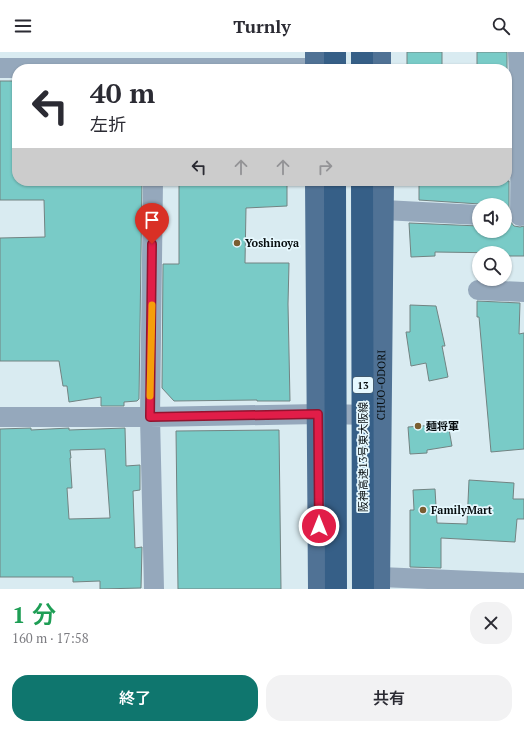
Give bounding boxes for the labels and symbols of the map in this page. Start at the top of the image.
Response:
pin [135,203,169,244]
place label: Yoshinoya [245,236,299,250]
marker: Yoshinoya [232,238,242,248]
street label: CHUO-ODORI [374,350,388,420]
road number: 13 [353,377,373,393]
street label: 阪神高速13号東大阪線 [356,402,370,512]
place label: 麺将軍 [425,419,459,433]
marker: 麺将軍 [413,421,423,431]
place label: FamilyMart [431,503,493,517]
position arrow [298,505,340,547]
marker: FamilyMart [418,505,428,515]

